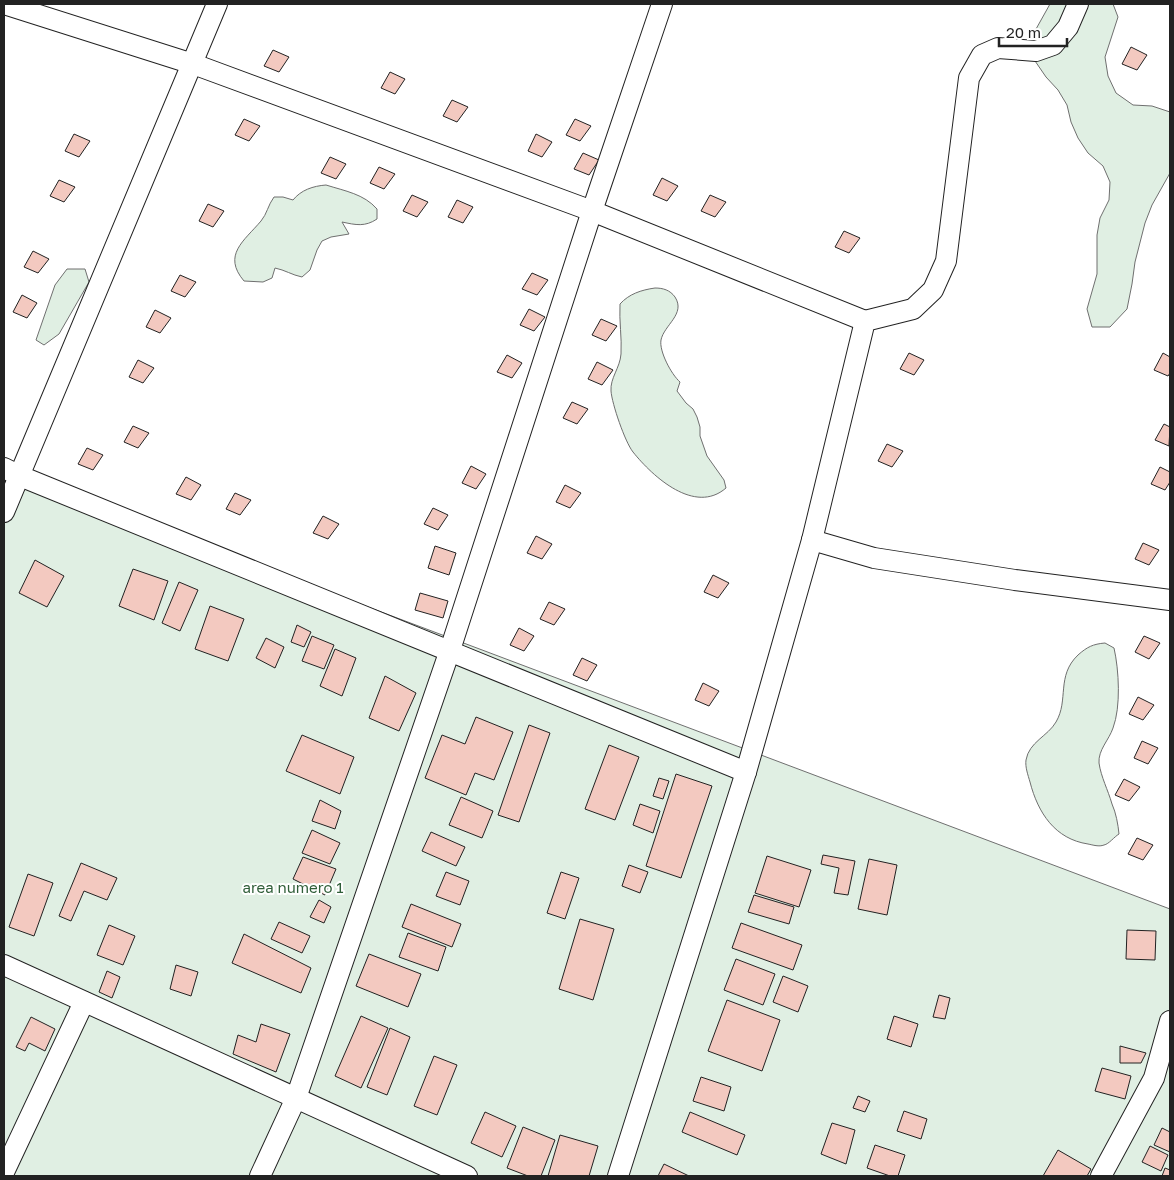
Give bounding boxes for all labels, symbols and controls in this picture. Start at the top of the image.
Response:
scale bar [999,15,1066,47]
text: 20 m [1006,23,1041,41]
park label: area numero 1 [242,878,344,896]

